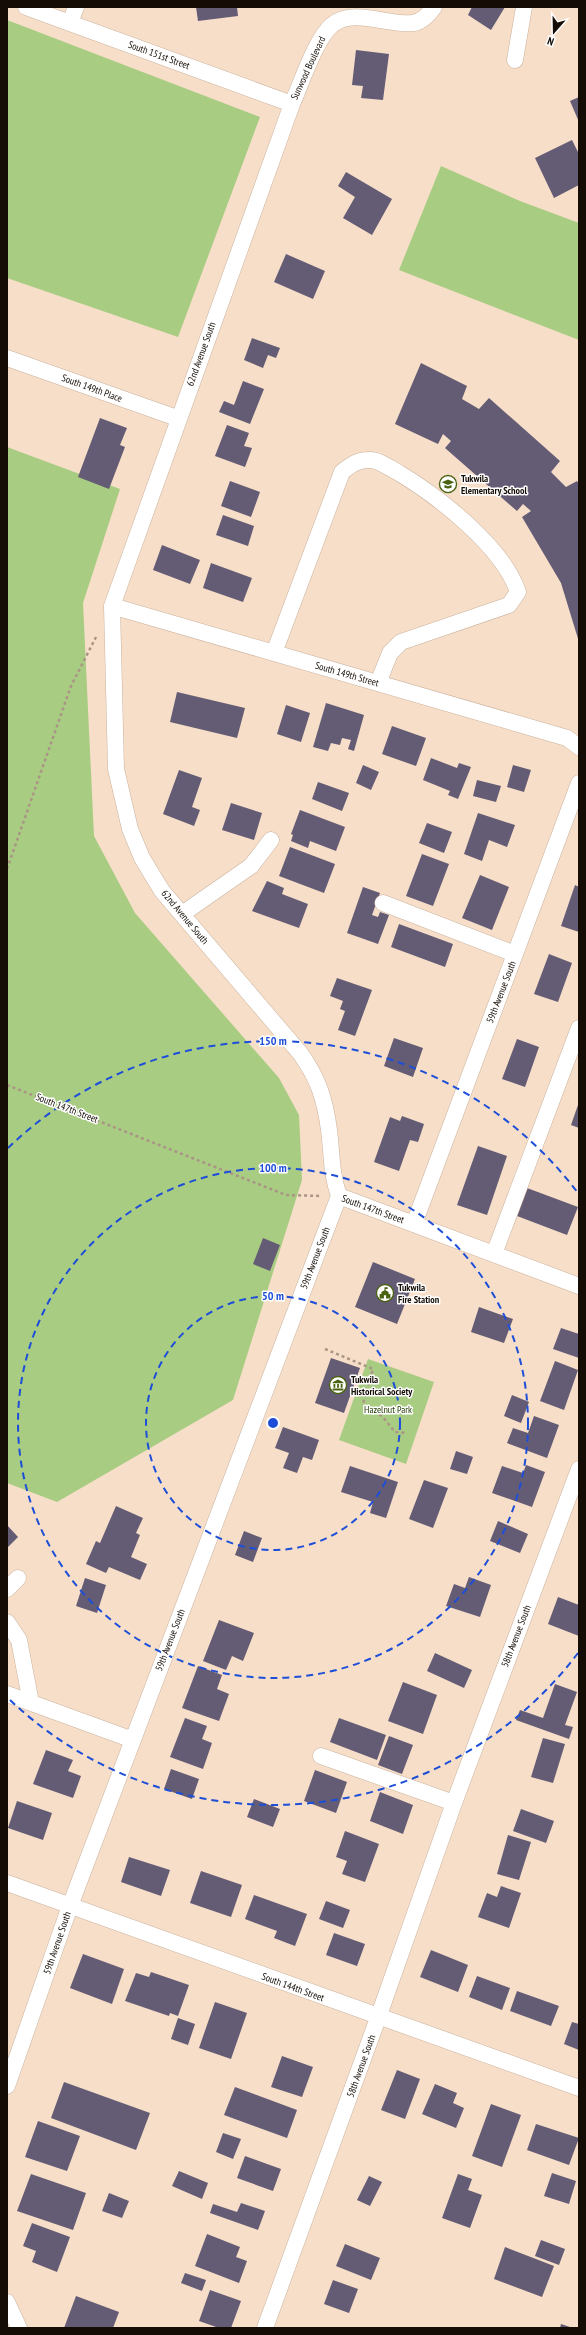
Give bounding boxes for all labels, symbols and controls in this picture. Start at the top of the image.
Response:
north arrow [534,12,574,52]
street label: Sunwood Boulevard [288,34,328,102]
text: N [545,34,556,49]
street label: South 151st Street [126,38,192,72]
street label: 62nd Avenue South [183,320,219,388]
street label: South 149th Place [60,371,124,405]
place label: Tukwila Elementary School [461,472,527,497]
school or university icon: Tukwila Elementary School [438,474,458,494]
street label: South 149th Street [314,659,381,689]
street label: 62nd Avenue South [158,887,212,947]
street label: 59th Avenue South [483,959,519,1025]
text: 150 m [259,1033,287,1048]
street label: South 147th Street [34,1090,100,1126]
text: 100 m [259,1160,287,1175]
street label: South 147th Street [340,1192,406,1226]
street label: 59th Avenue South [297,1225,333,1291]
place label: Tukwila Fire Station [398,1281,440,1306]
public building icon: Tukwila Fire Station [375,1283,395,1303]
text: 50 m [262,1288,284,1303]
place label: Tukwila Historical Society [351,1373,413,1398]
museum icon: Tukwila Historical Society [328,1375,348,1395]
park label: Hazelnut Park [364,1403,412,1416]
centre of rings [266,1416,280,1430]
street label: 58th Avenue South [498,1603,534,1669]
street label: 59th Avenue South [152,1607,188,1673]
street label: 59th Avenue South [40,1910,74,1976]
street label: South 144th Street [260,1970,326,2004]
street label: 58th Avenue South [344,2033,378,2099]

